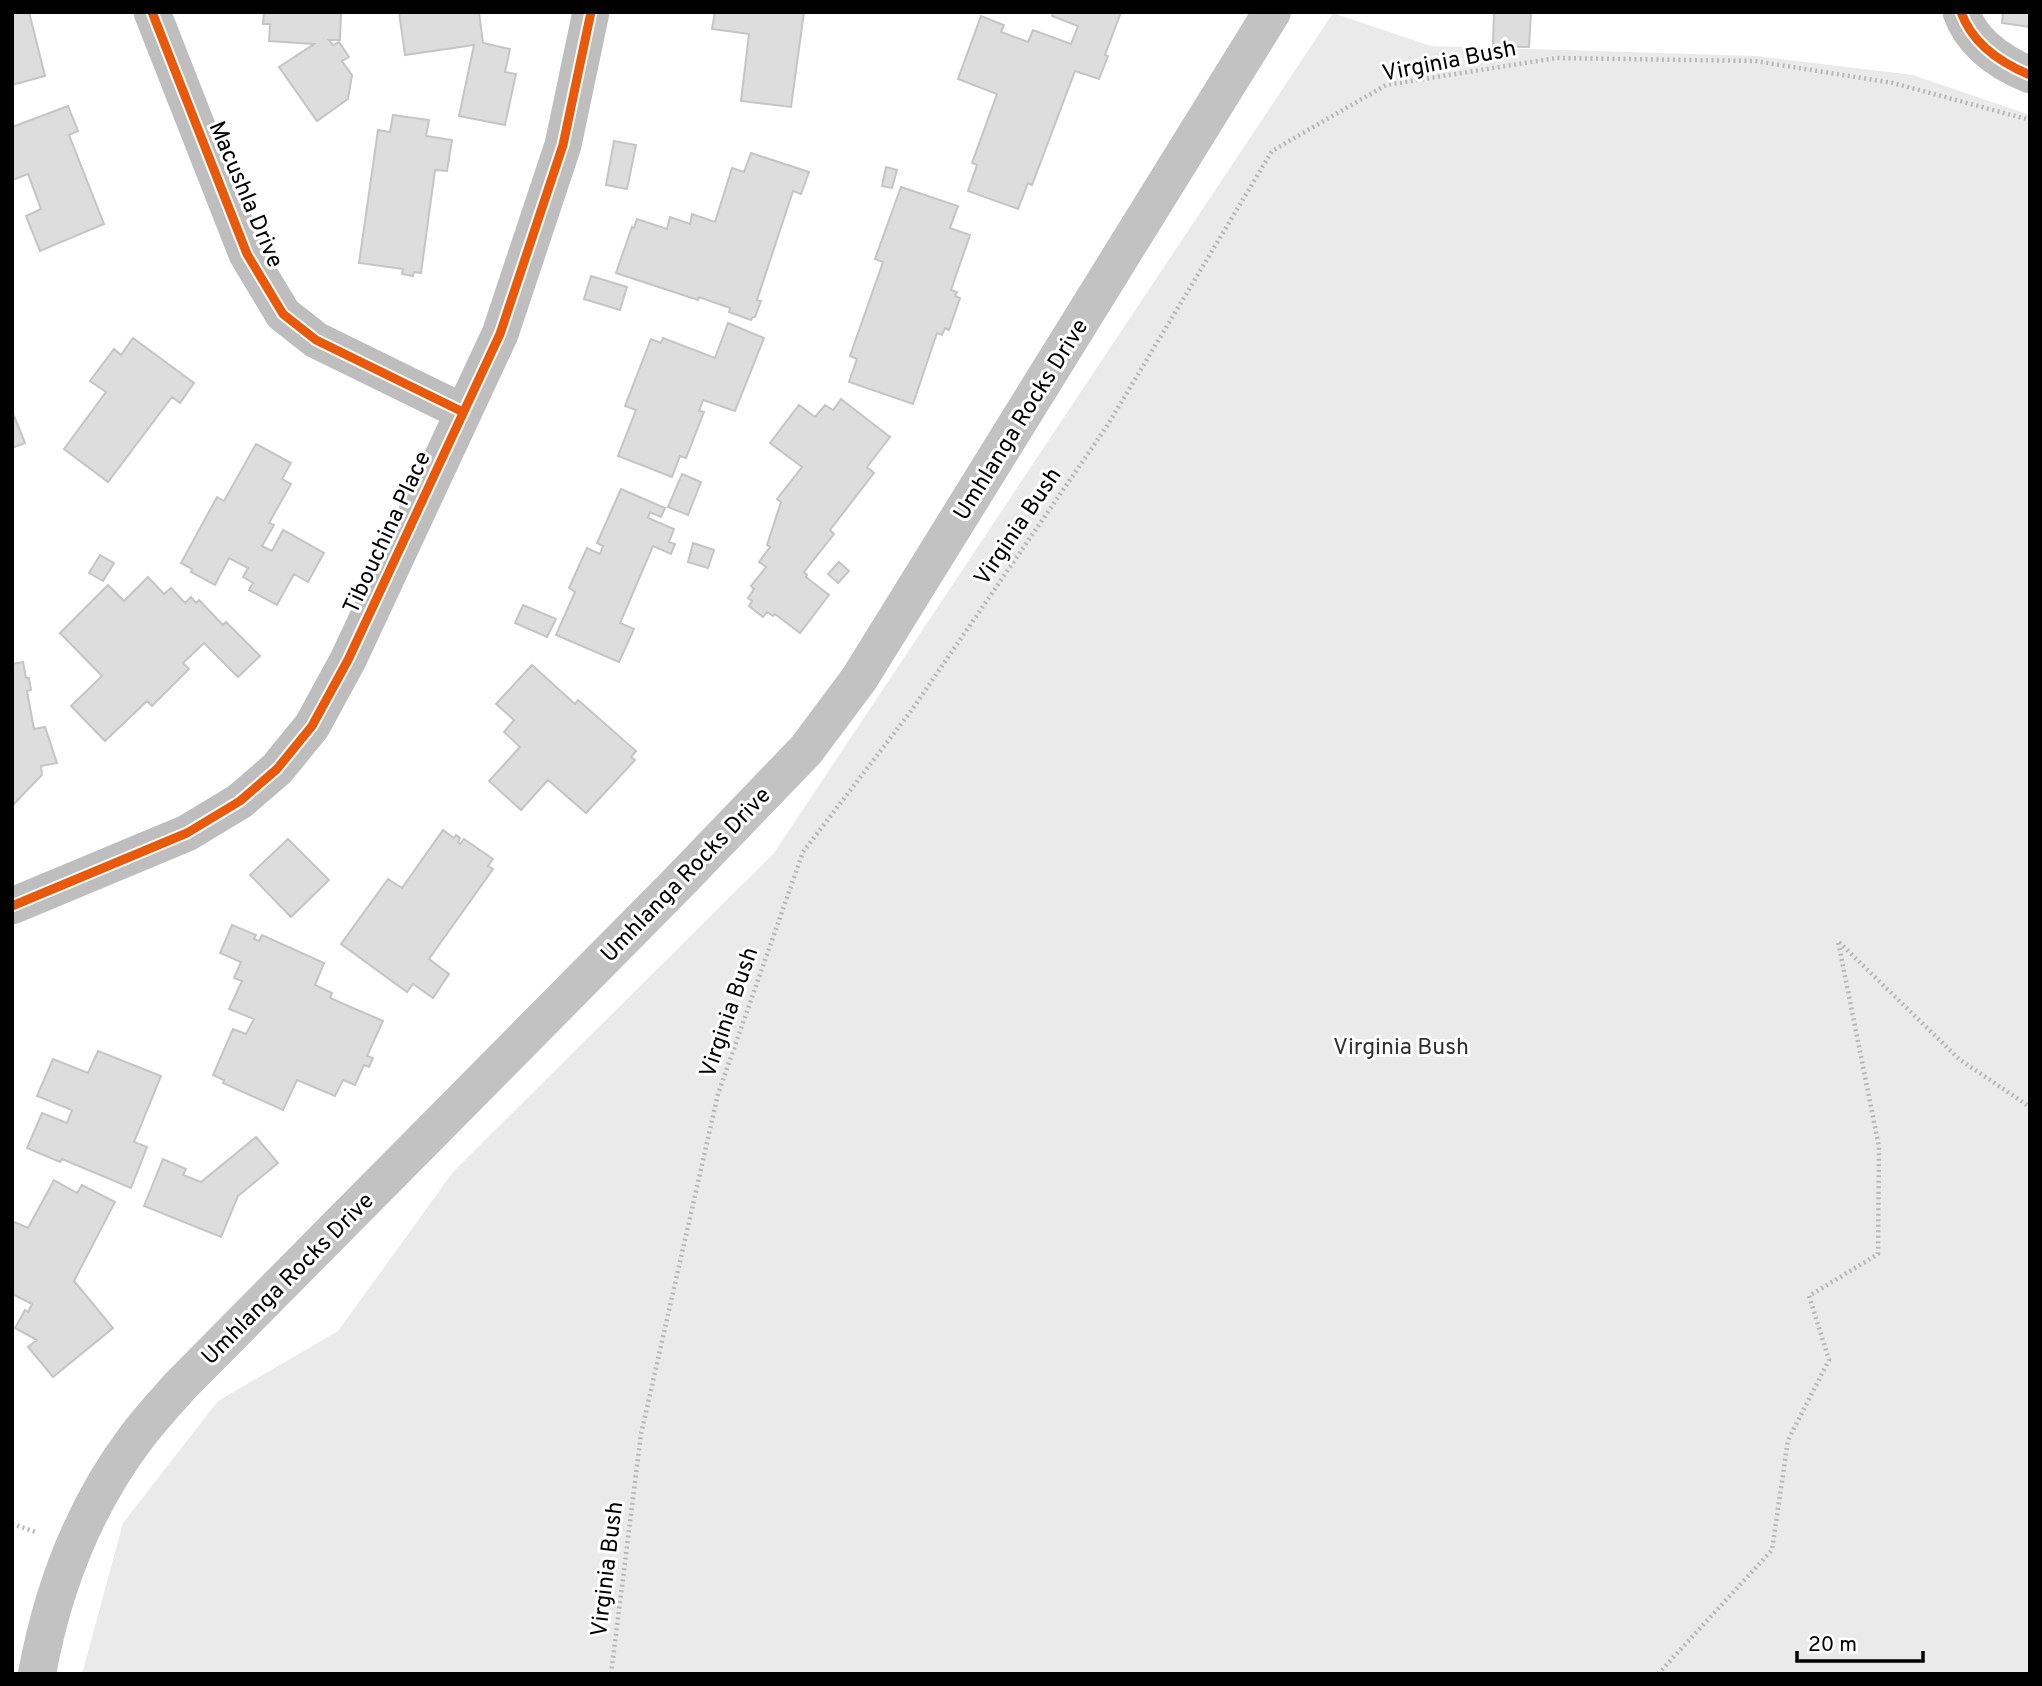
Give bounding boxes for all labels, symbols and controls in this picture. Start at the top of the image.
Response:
street label: Virginia Bush [1380,35,1519,90]
street label: Macushla Drive [201,117,289,273]
street label: Umhlanga Rocks Drive [948,314,1096,527]
street label: Tibouchina Place [338,447,439,619]
street label: Virginia Bush [969,463,1069,592]
street label: Umhlanga Rocks Drive [596,782,778,969]
street label: Virginia Bush [695,944,766,1082]
park label: Virginia Bush [1333,1034,1469,1063]
street label: Umhlanga Rocks Drive [196,1187,381,1372]
street label: Virginia Bush [586,1500,631,1639]
scale bar [1797,1620,1923,1664]
text: 20 m [1808,1632,1857,1659]

